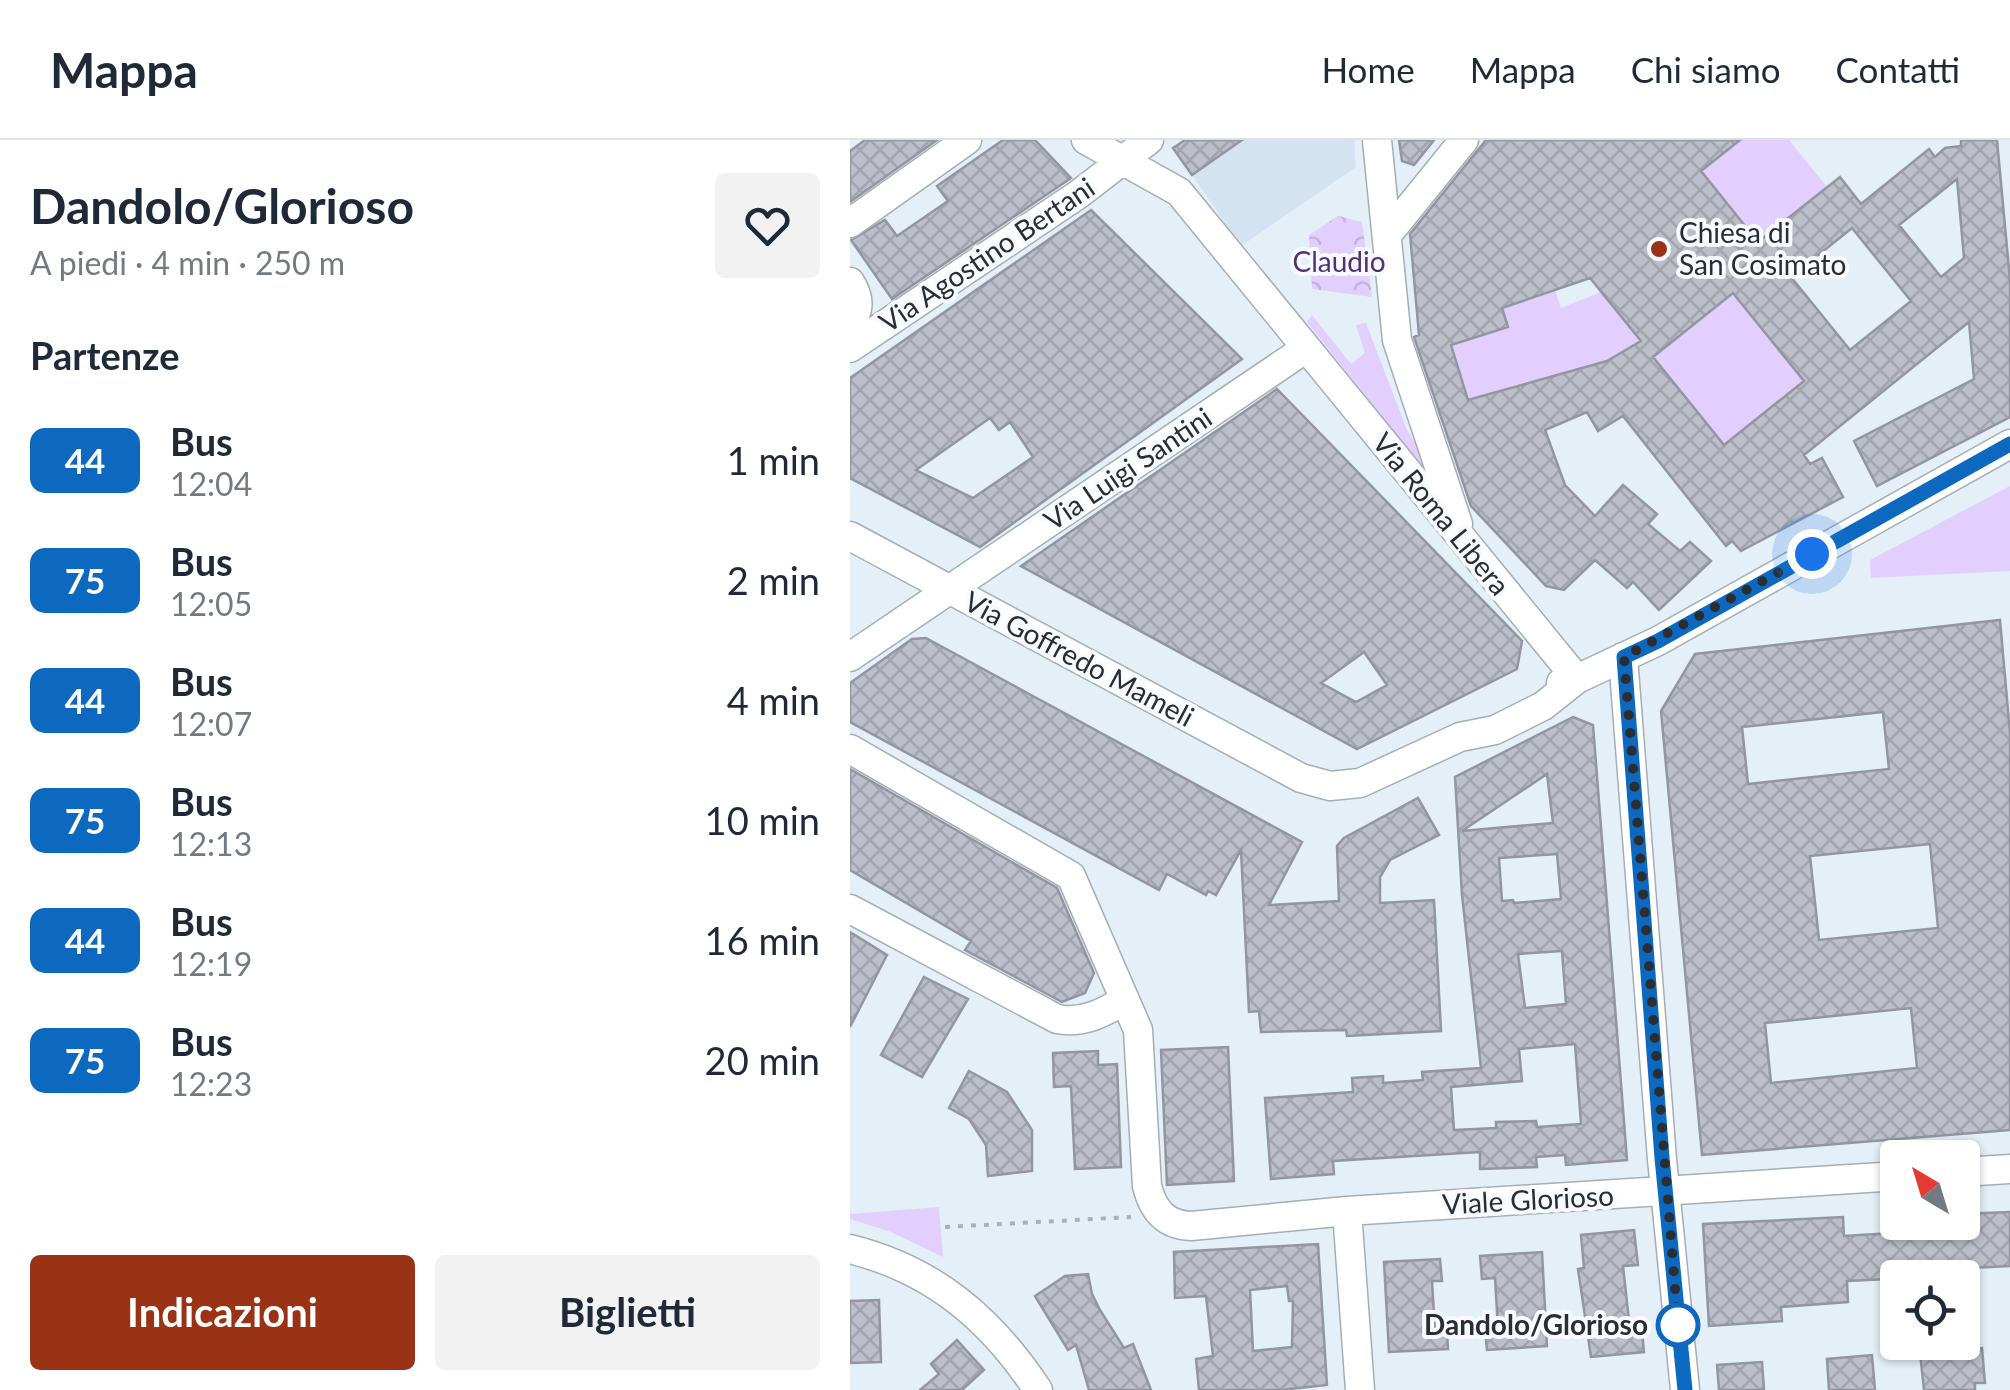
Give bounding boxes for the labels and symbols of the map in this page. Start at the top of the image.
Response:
street label: Via Agostino Bertani [872,170,1100,339]
place label: Chiesa di San Cosimato [1679,215,1846,281]
marker: Chiesa di San Cosimato [1648,238,1670,260]
park label: Claudio [1292,244,1386,278]
street label: Via Luigi Santini [1037,400,1218,537]
street label: Via Roma Libera [1366,425,1518,601]
your location [1787,529,1837,579]
street label: Via Goffredo Mameli [959,583,1200,733]
north arrow [1880,1140,1980,1240]
street label: Viale Glorioso [1441,1178,1615,1220]
marker: Dandolo/Glorioso [1657,1304,1699,1346]
place label: Dandolo/Glorioso [1424,1307,1648,1341]

